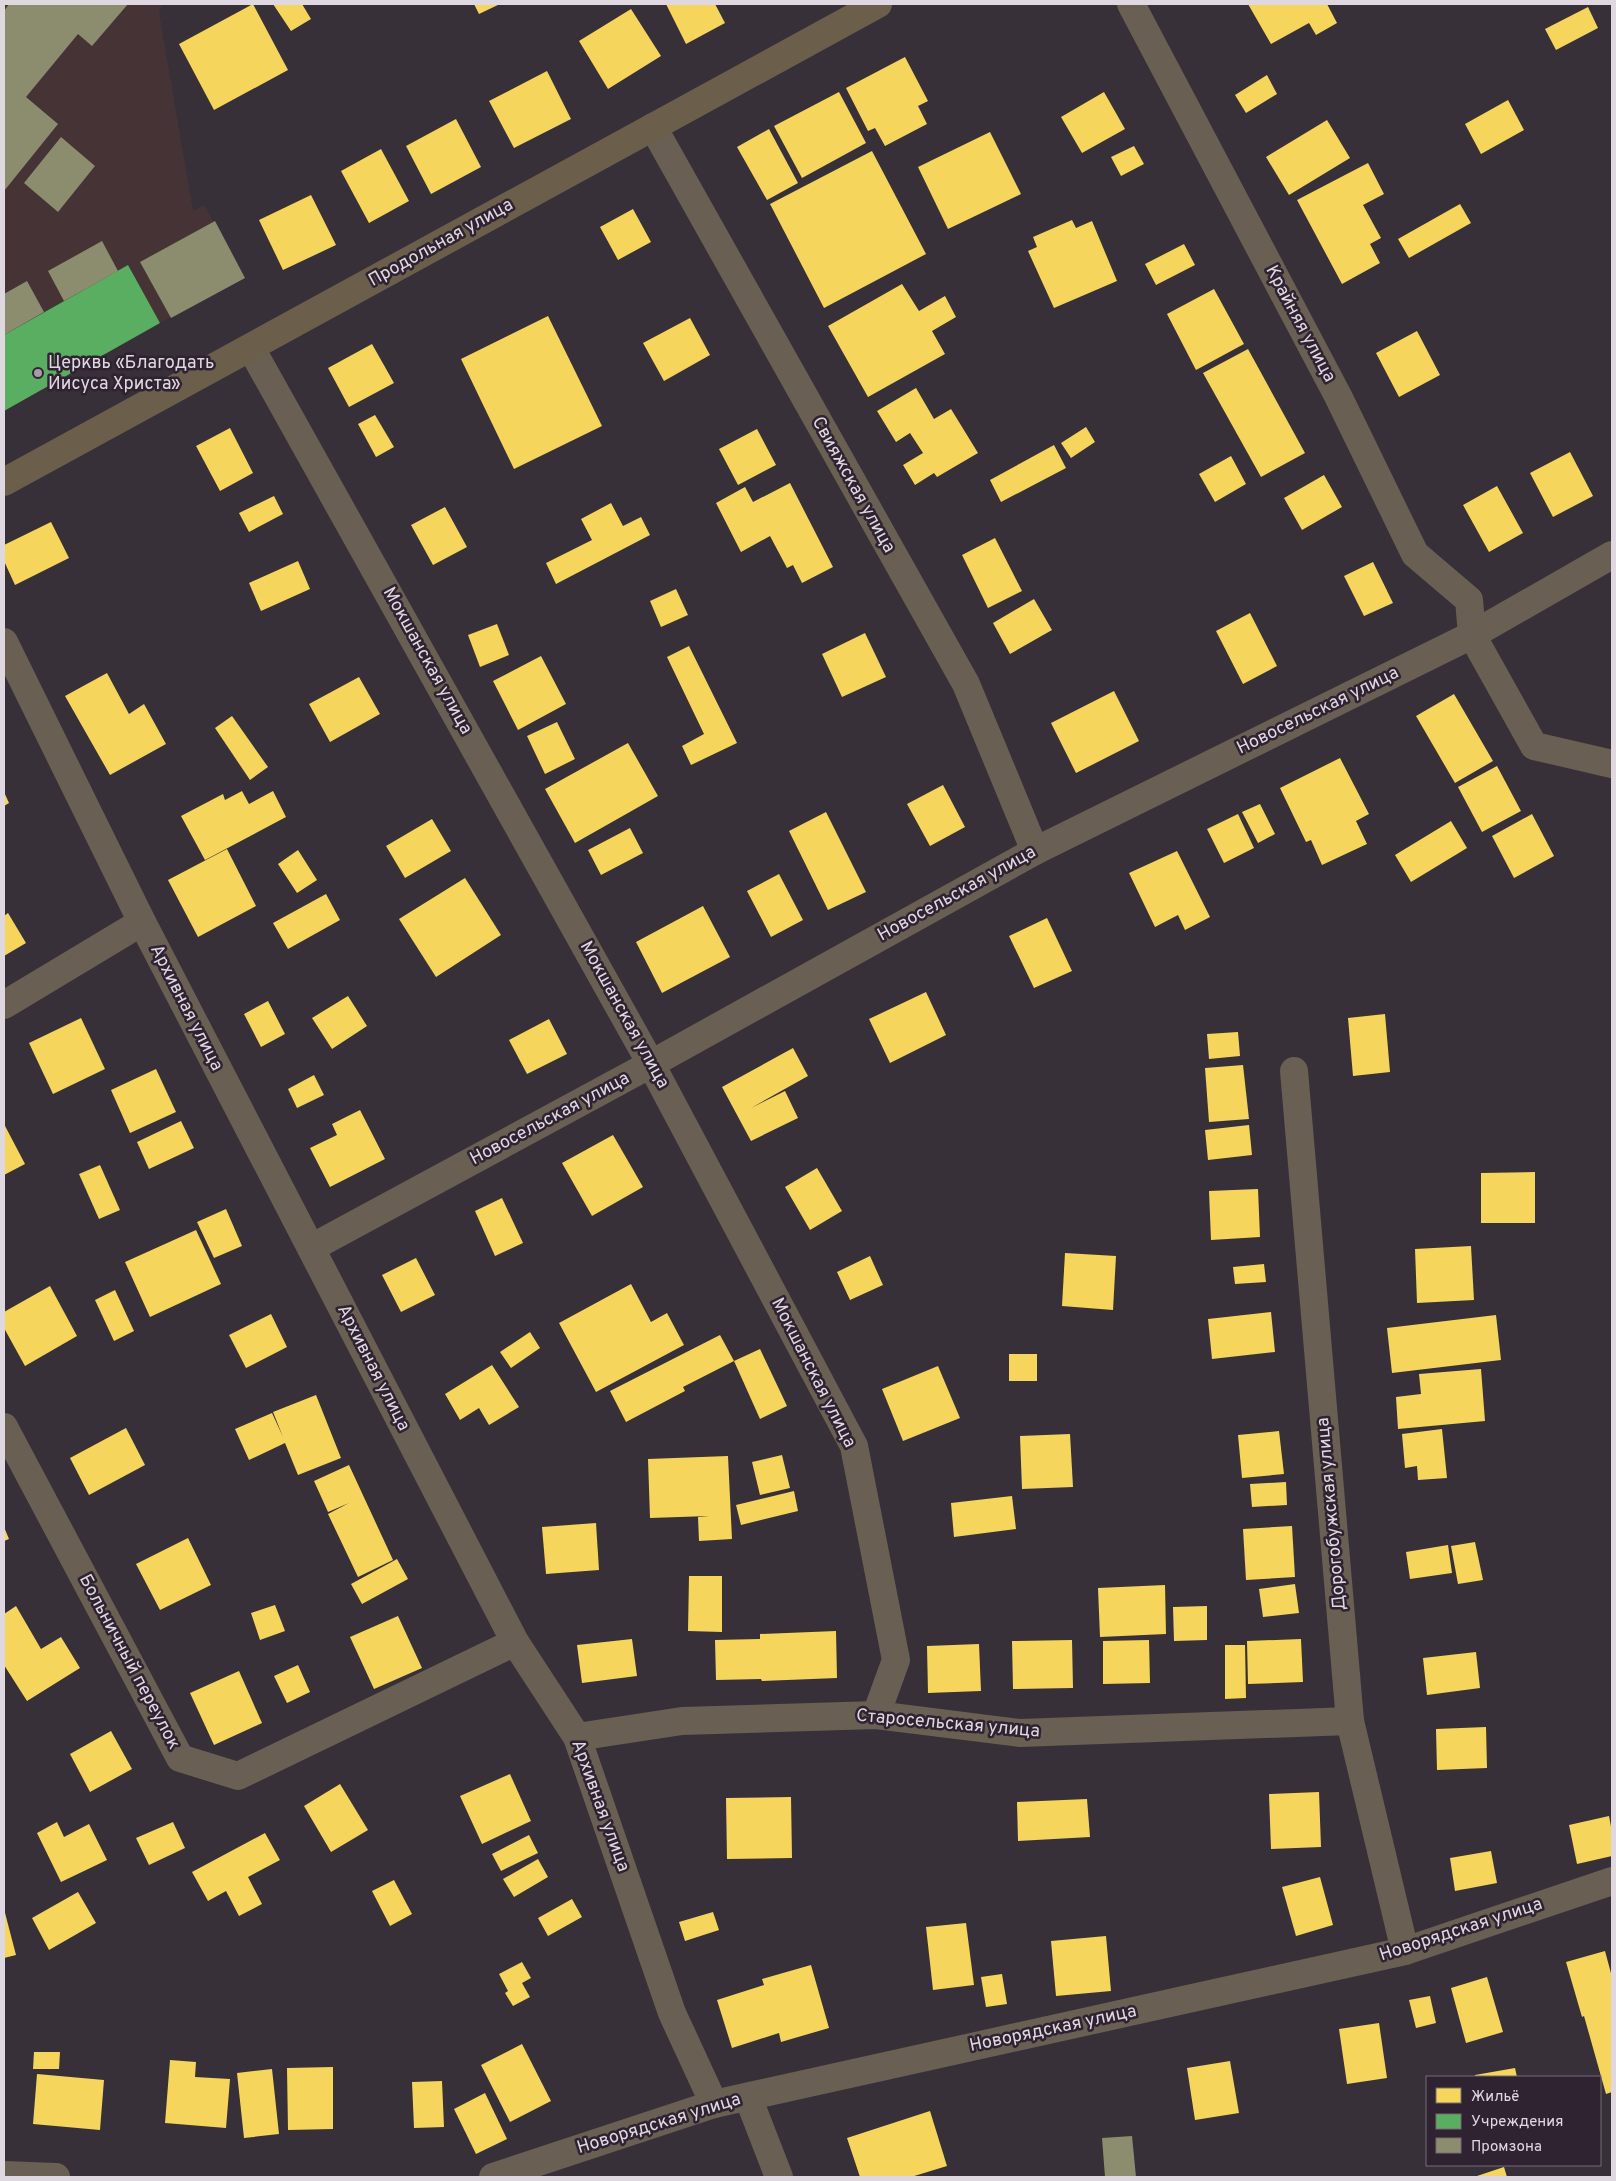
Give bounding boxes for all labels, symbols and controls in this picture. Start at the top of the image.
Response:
street label: Продольная улица [365,194,517,292]
street label: Крайняя улица [1260,262,1340,386]
place label: Церквь «Благодать Иисуса Христа» [48,352,214,396]
marker: Церквь «Благодать Иисуса Христа» [32,367,44,379]
street label: Свияжская улица [806,413,900,557]
street label: Мокшанская улица [377,583,477,739]
street label: Новосельская улица [1233,662,1403,760]
street label: Новосельская улица [874,841,1040,947]
street label: Мокшанская улица [574,937,674,1093]
street label: Архивная улица [144,941,228,1075]
street label: Новосельская улица [466,1067,634,1171]
street label: Мокшанская улица [765,1294,861,1452]
street label: Архивная улица [331,1301,415,1435]
street label: Дорогобужская улица [1312,1416,1352,1612]
street label: Больничный переулок [73,1570,185,1754]
street label: Старосельская улица [855,1705,1041,1743]
street label: Архивная улица [565,1737,635,1875]
street label: Новорядская улица [1377,1893,1545,1967]
street label: Новорядская улица [967,2000,1139,2058]
legend [1426,2076,1601,2166]
street label: Новорядская улица [574,2088,744,2160]
text: Жильё [1471,2088,1519,2107]
text: Учреждения [1471,2113,1563,2132]
text: Промзона [1471,2138,1542,2157]

